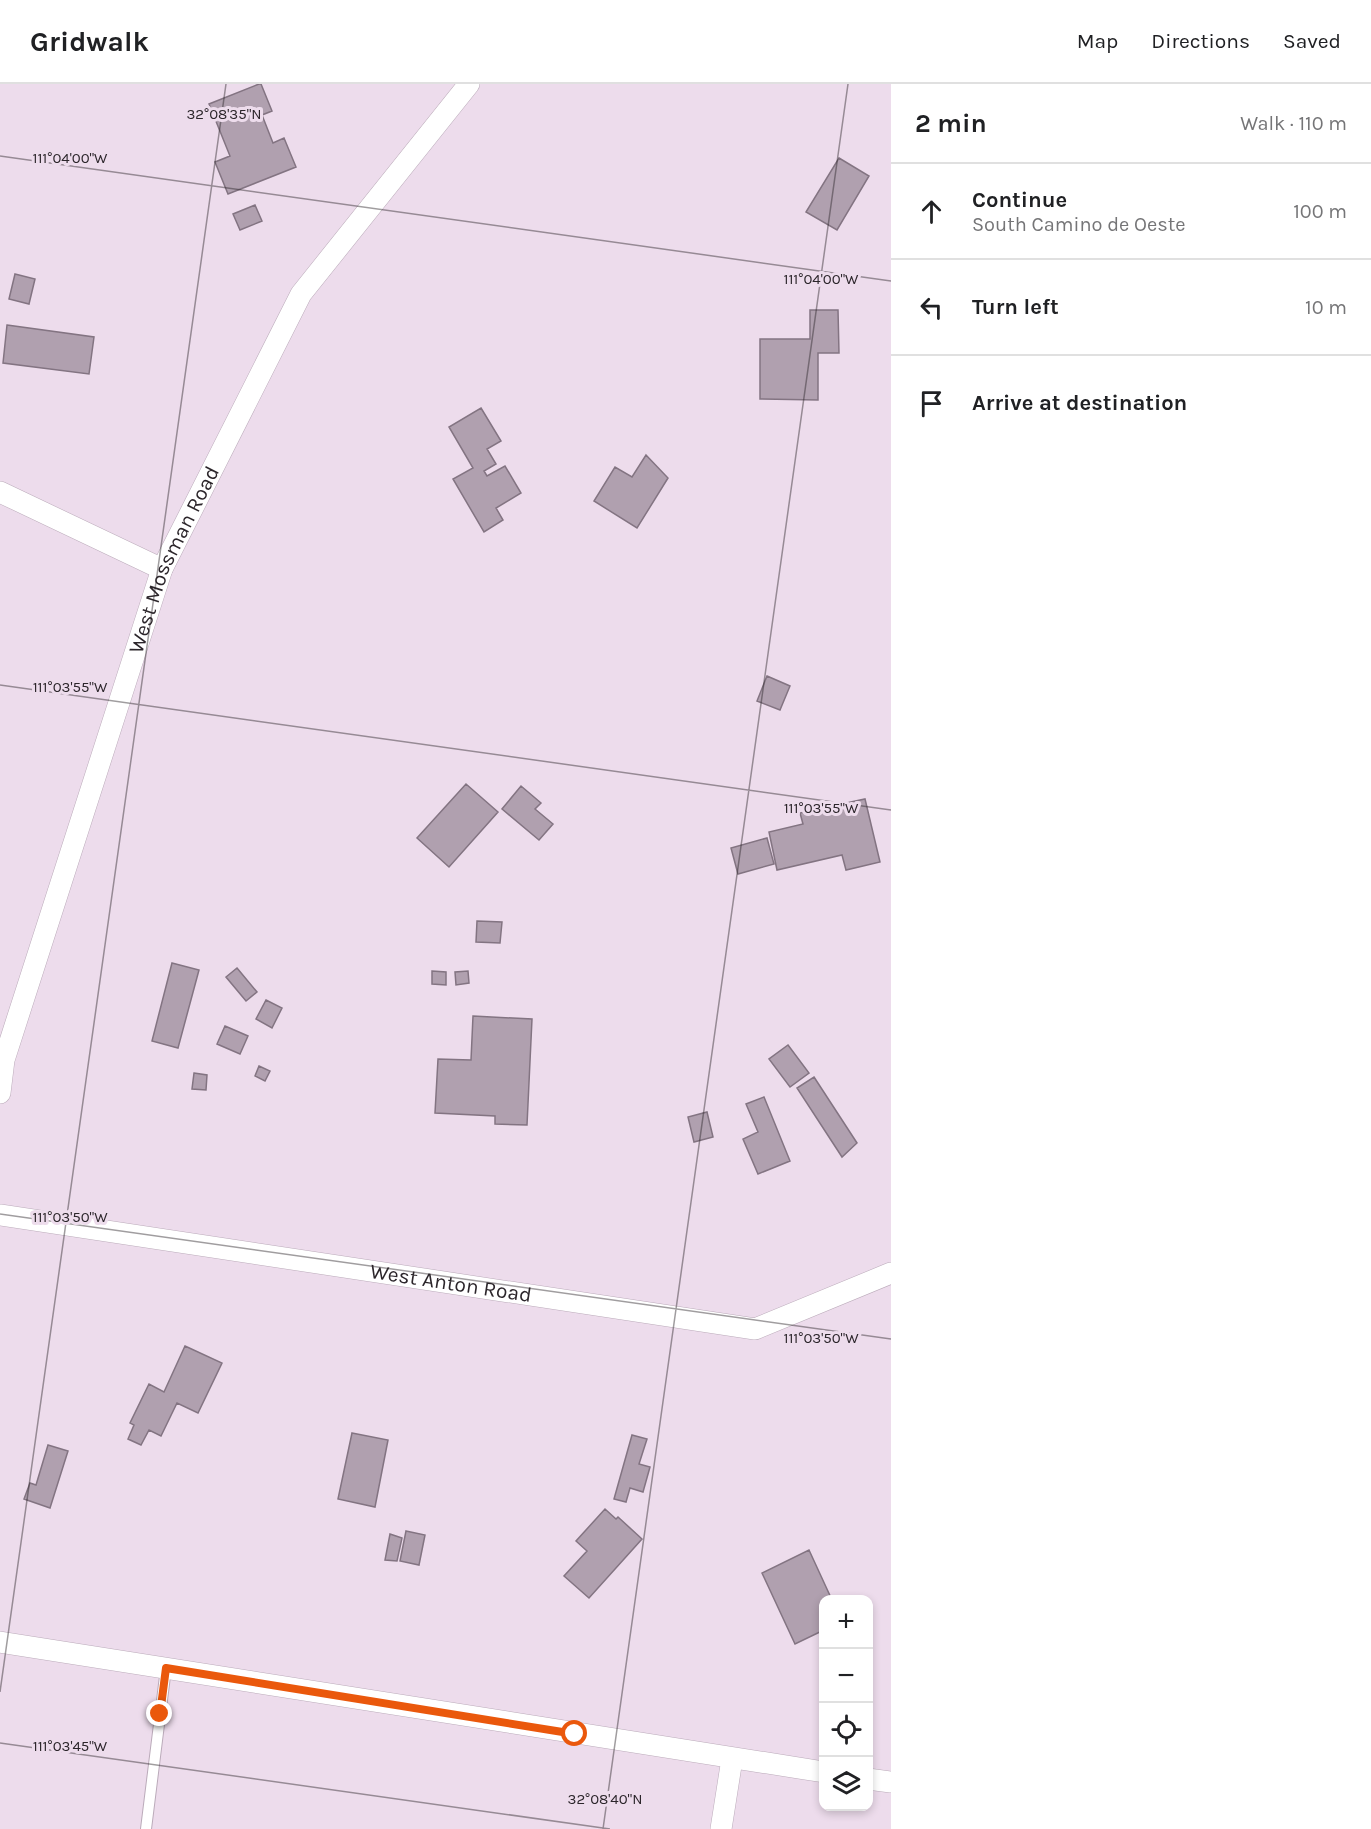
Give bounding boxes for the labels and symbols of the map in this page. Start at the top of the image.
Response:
text: 32°08'35"N [187,105,261,123]
text: 111°04'00"W [32,149,108,167]
text: 111°04'00"W [783,270,859,288]
street label: West Mossman Road [124,462,224,656]
text: 111°03'55"W [33,678,108,696]
text: 111°03'55"W [784,799,859,817]
text: 111°03'50"W [32,1208,108,1226]
street label: West Anton Road [368,1259,533,1307]
text: 111°03'50"W [783,1329,859,1347]
route end [146,1700,172,1726]
route start [561,1720,587,1746]
text: 111°03'45"W [33,1737,108,1755]
text: 32°08'40"N [568,1790,642,1808]

